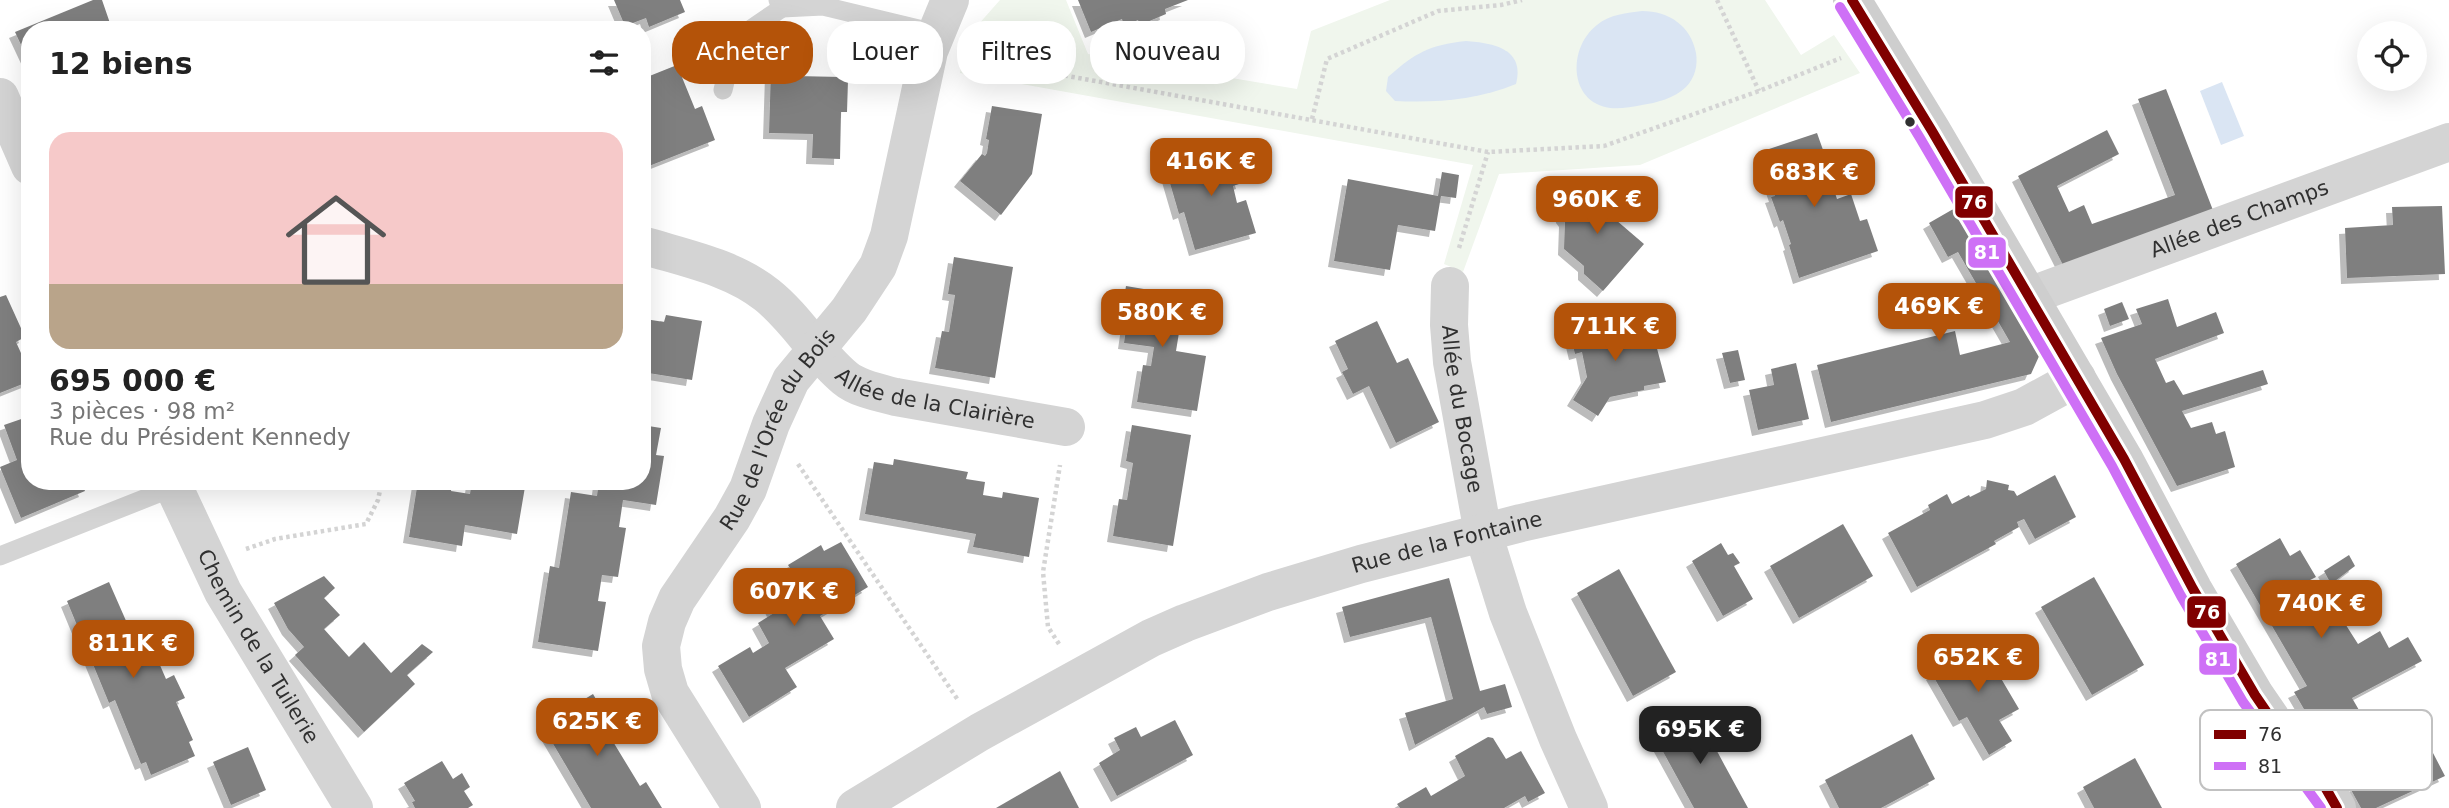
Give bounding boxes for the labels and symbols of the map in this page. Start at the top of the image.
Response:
unlabelled marker [1903,115,1917,129]
pin: 416K € [1154,138,1268,198]
pin: 683K € [1757,150,1871,209]
street label: Allée des Champs [2147,175,2332,263]
pin: 960K € [1540,176,1654,236]
line badge: 76 [1954,185,1994,219]
text: 76 [1961,191,1987,213]
line badge: 81 [1967,236,2007,269]
text: 81 [1974,241,2000,263]
pin: 469K € [1882,284,1996,343]
pin: 580K € [1105,290,1219,349]
pin: 711K € [1558,304,1672,363]
street label: Rue de l'Orée du Bois [715,324,840,535]
street label: Allée du Bocage [1437,324,1487,495]
street label: Allée de la Clairière [830,363,1037,433]
street label: Rue de la Fontaine [1349,507,1544,578]
street label: Chemin de la Tuilerie [193,545,324,748]
pin: 607K € [737,568,851,628]
pin: 740K € [2264,580,2378,640]
line badge: 76 [2186,595,2227,629]
text: 76 [2194,601,2220,623]
pin: 811K € [76,620,190,680]
pin: 652K € [1921,634,2035,694]
line badge: 81 [2198,642,2238,676]
text: 81 [2205,648,2231,670]
pin: 625K € [540,698,654,758]
pin: 695K € [1643,706,1757,766]
legend [2200,710,2432,790]
text: 76 [2258,723,2282,745]
text: 81 [2258,755,2282,777]

